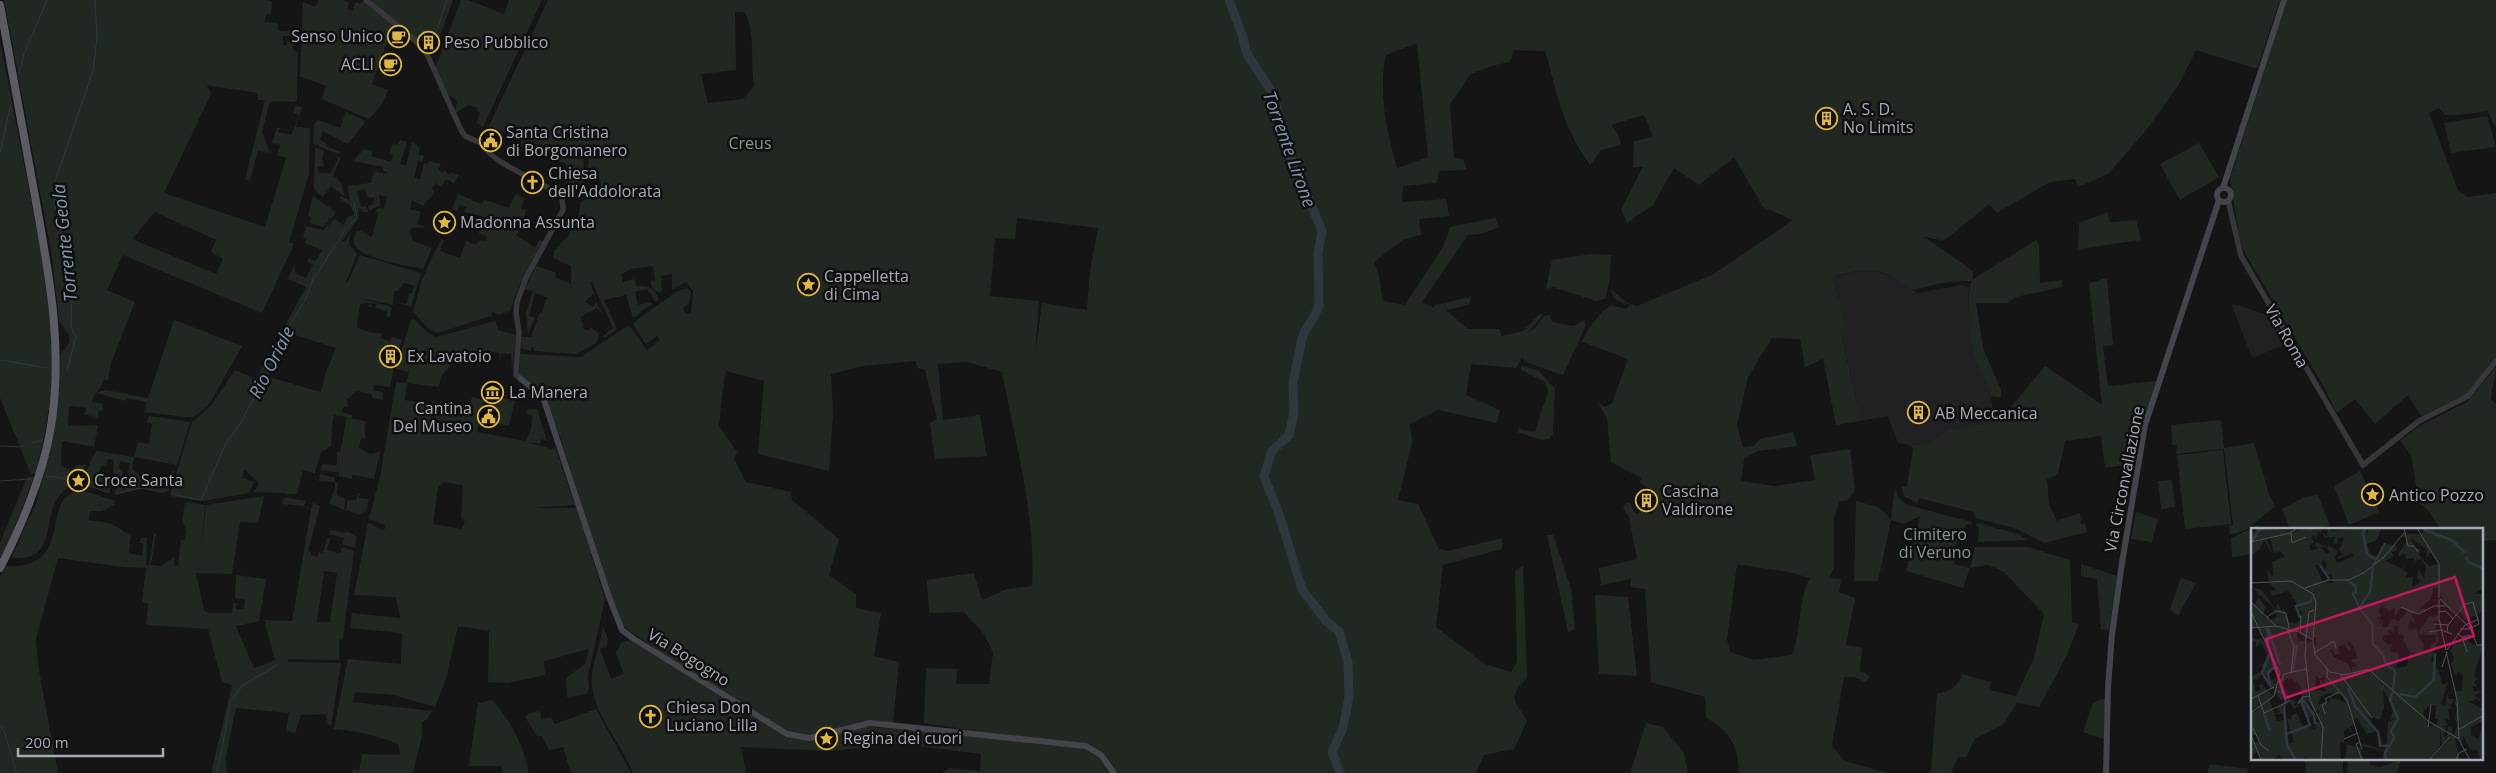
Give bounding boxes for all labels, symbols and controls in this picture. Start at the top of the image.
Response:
cafe icon: Senso Unico [387,24,411,48]
place label: Senso Unico [291,25,383,47]
building icon: Peso Pubblico [416,30,440,54]
place label: Peso Pubblico [444,31,548,53]
cafe icon: ACLI [378,52,402,76]
place label: ACLI [341,53,374,75]
water label: Torrente Lirone [1258,88,1322,210]
place label: A. S. D. No Limits [1843,98,1913,138]
building icon: A. S. D. No Limits [1815,106,1839,130]
place label: Santa Cristina di Borgomanero [506,121,627,161]
public building icon: Santa Cristina di Borgomanero [478,129,502,153]
park label: Creus [728,132,772,154]
place label: Chiesa dell'Addolorata [548,162,661,202]
church icon: Chiesa dell'Addolorata [520,170,544,194]
water label: Torrente Geola [46,183,82,303]
place icon: Madonna Assunta [432,210,456,234]
place label: Madonna Assunta [460,211,595,233]
place label: Cappelletta di Cima [824,265,909,305]
place icon: Cappelletta di Cima [796,273,820,297]
street label: Via Roma [2260,300,2314,372]
water label: Rio Oriale [243,322,299,402]
building icon: Ex Lavatoio [379,344,403,368]
place label: Ex Lavatoio [407,345,492,367]
museum icon: La Manera [481,380,505,404]
place label: La Manera [509,381,588,403]
place label: Cantina Del Museo [393,397,472,437]
building icon: AB Meccanica [1907,401,1931,425]
place label: AB Meccanica [1935,402,2038,424]
street label: Via Circonvallazione [2099,404,2149,554]
public building icon: Cantina Del Museo [476,405,500,429]
place icon: Croce Santa [66,468,90,492]
place label: Croce Santa [94,469,183,491]
place label: Cascina Valdirone [1662,480,1733,520]
place icon: Antico Pozzo [2361,483,2385,507]
place label: Antico Pozzo [2389,484,2484,506]
building icon: Cascina Valdirone [1634,488,1658,512]
park label: Cimitero di Veruno [1899,523,1971,563]
inset map [2251,528,2484,760]
street label: Via Bogogno [644,623,734,691]
place label: Chiesa Don Luciano Lilla [666,696,758,736]
church icon: Chiesa Don Luciano Lilla [638,704,662,728]
scale bar [18,726,162,758]
place icon: Regina dei cuori [815,726,839,750]
place label: Regina dei cuori [843,727,962,749]
text: 200 m [25,732,69,752]

